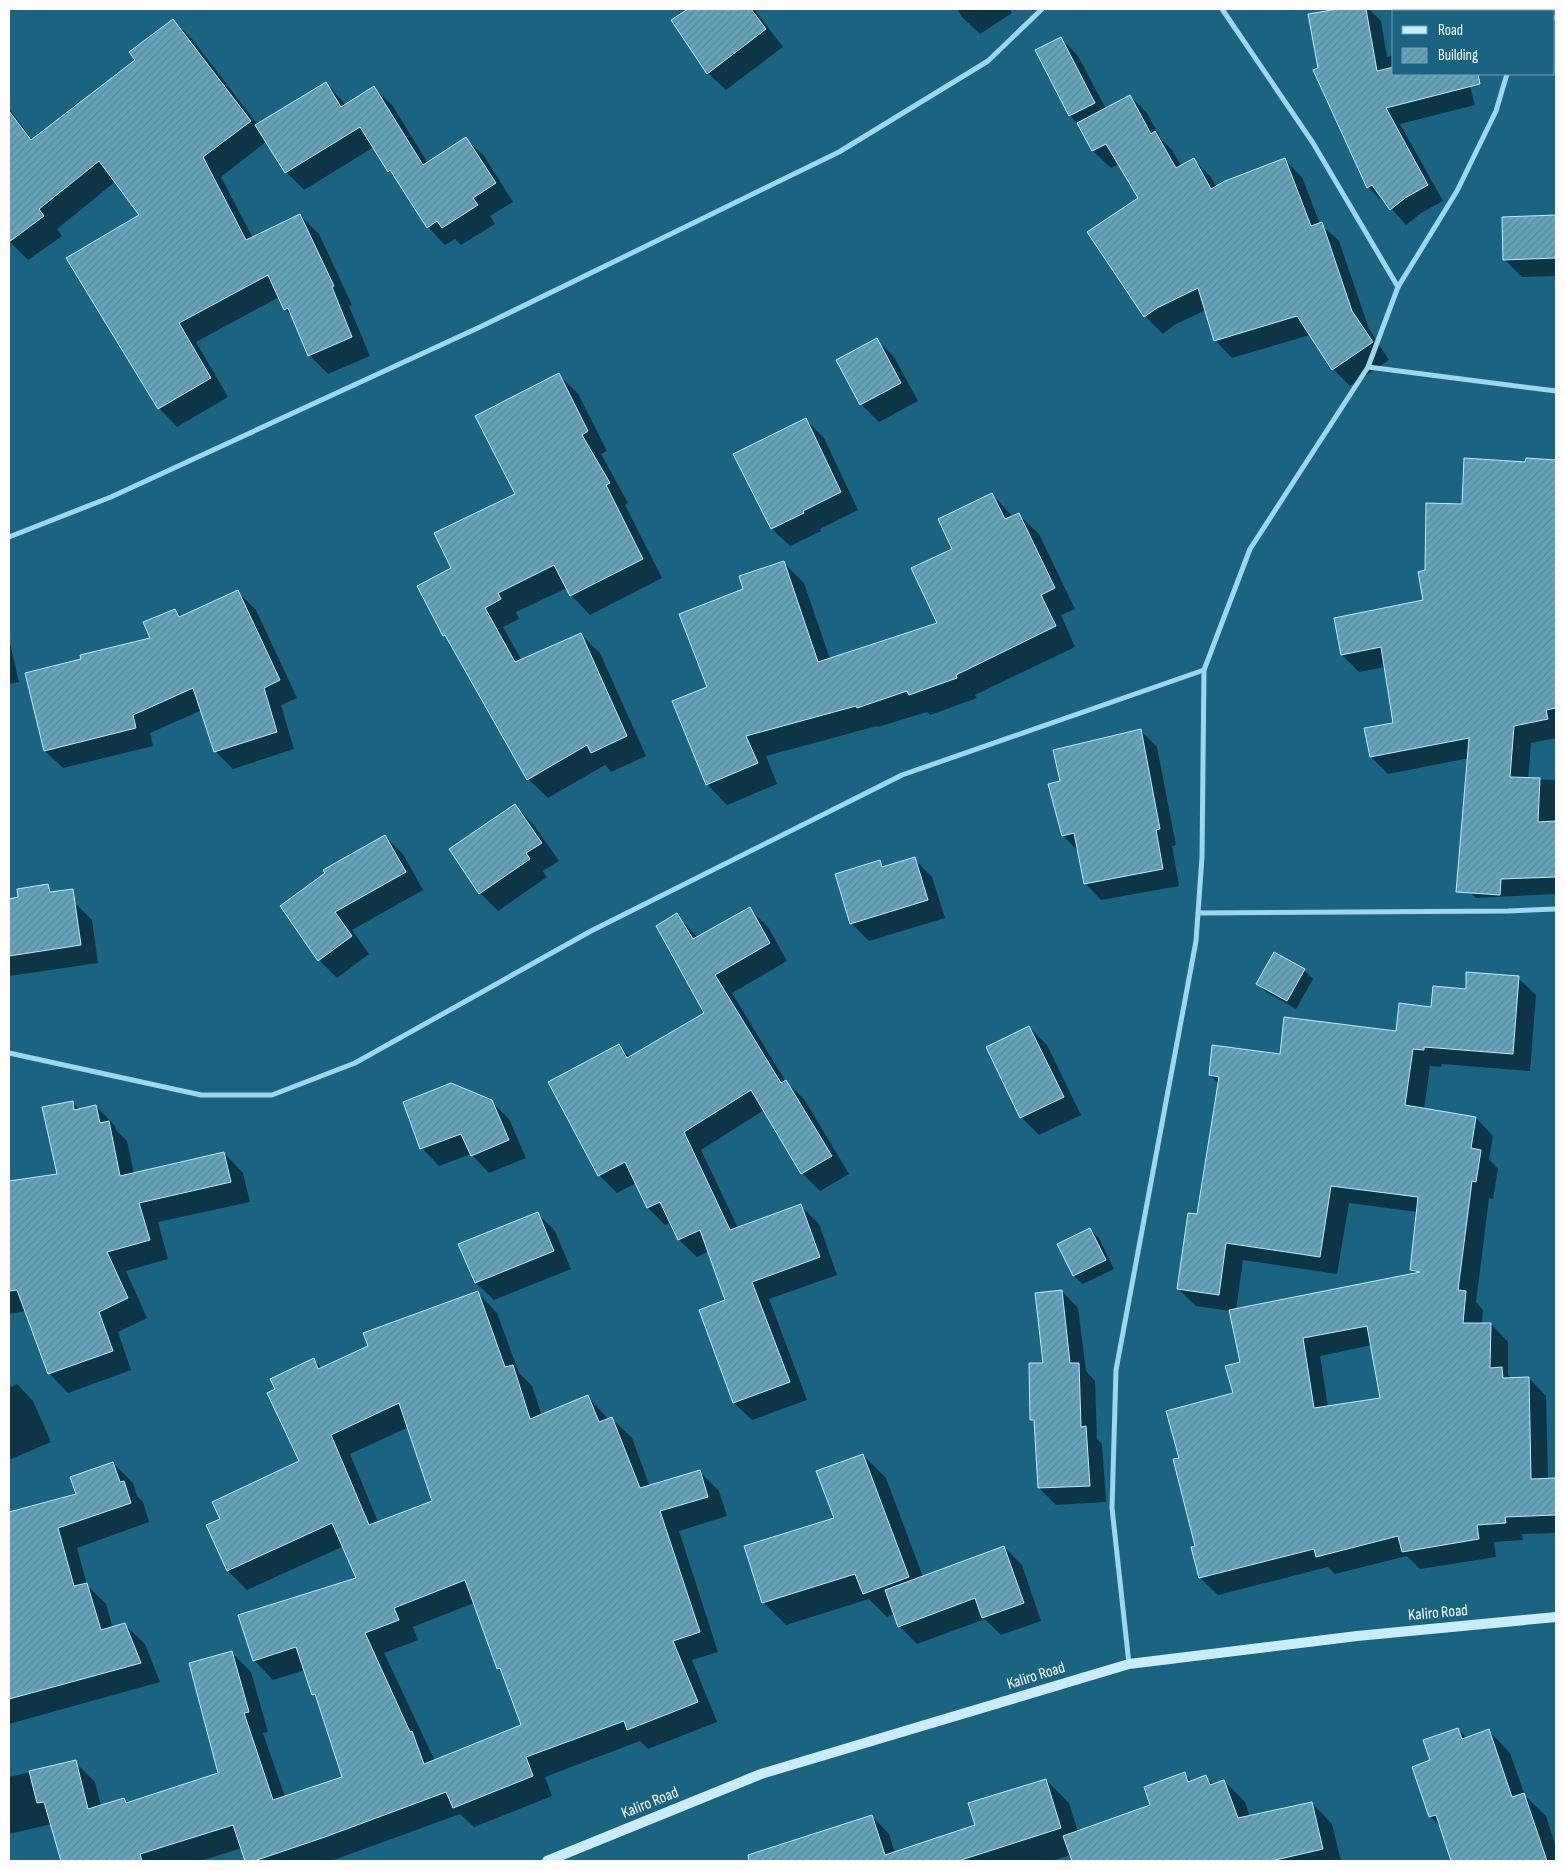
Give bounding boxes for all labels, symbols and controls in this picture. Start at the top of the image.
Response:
legend [1392,10,1555,75]
text: Road [1438,21,1463,40]
text: Building [1438,46,1478,65]
street label: Kaliro Road [1407,1601,1469,1625]
street label: Kaliro Road [1005,1658,1067,1694]
street label: Kaliro Road [619,1783,681,1823]

